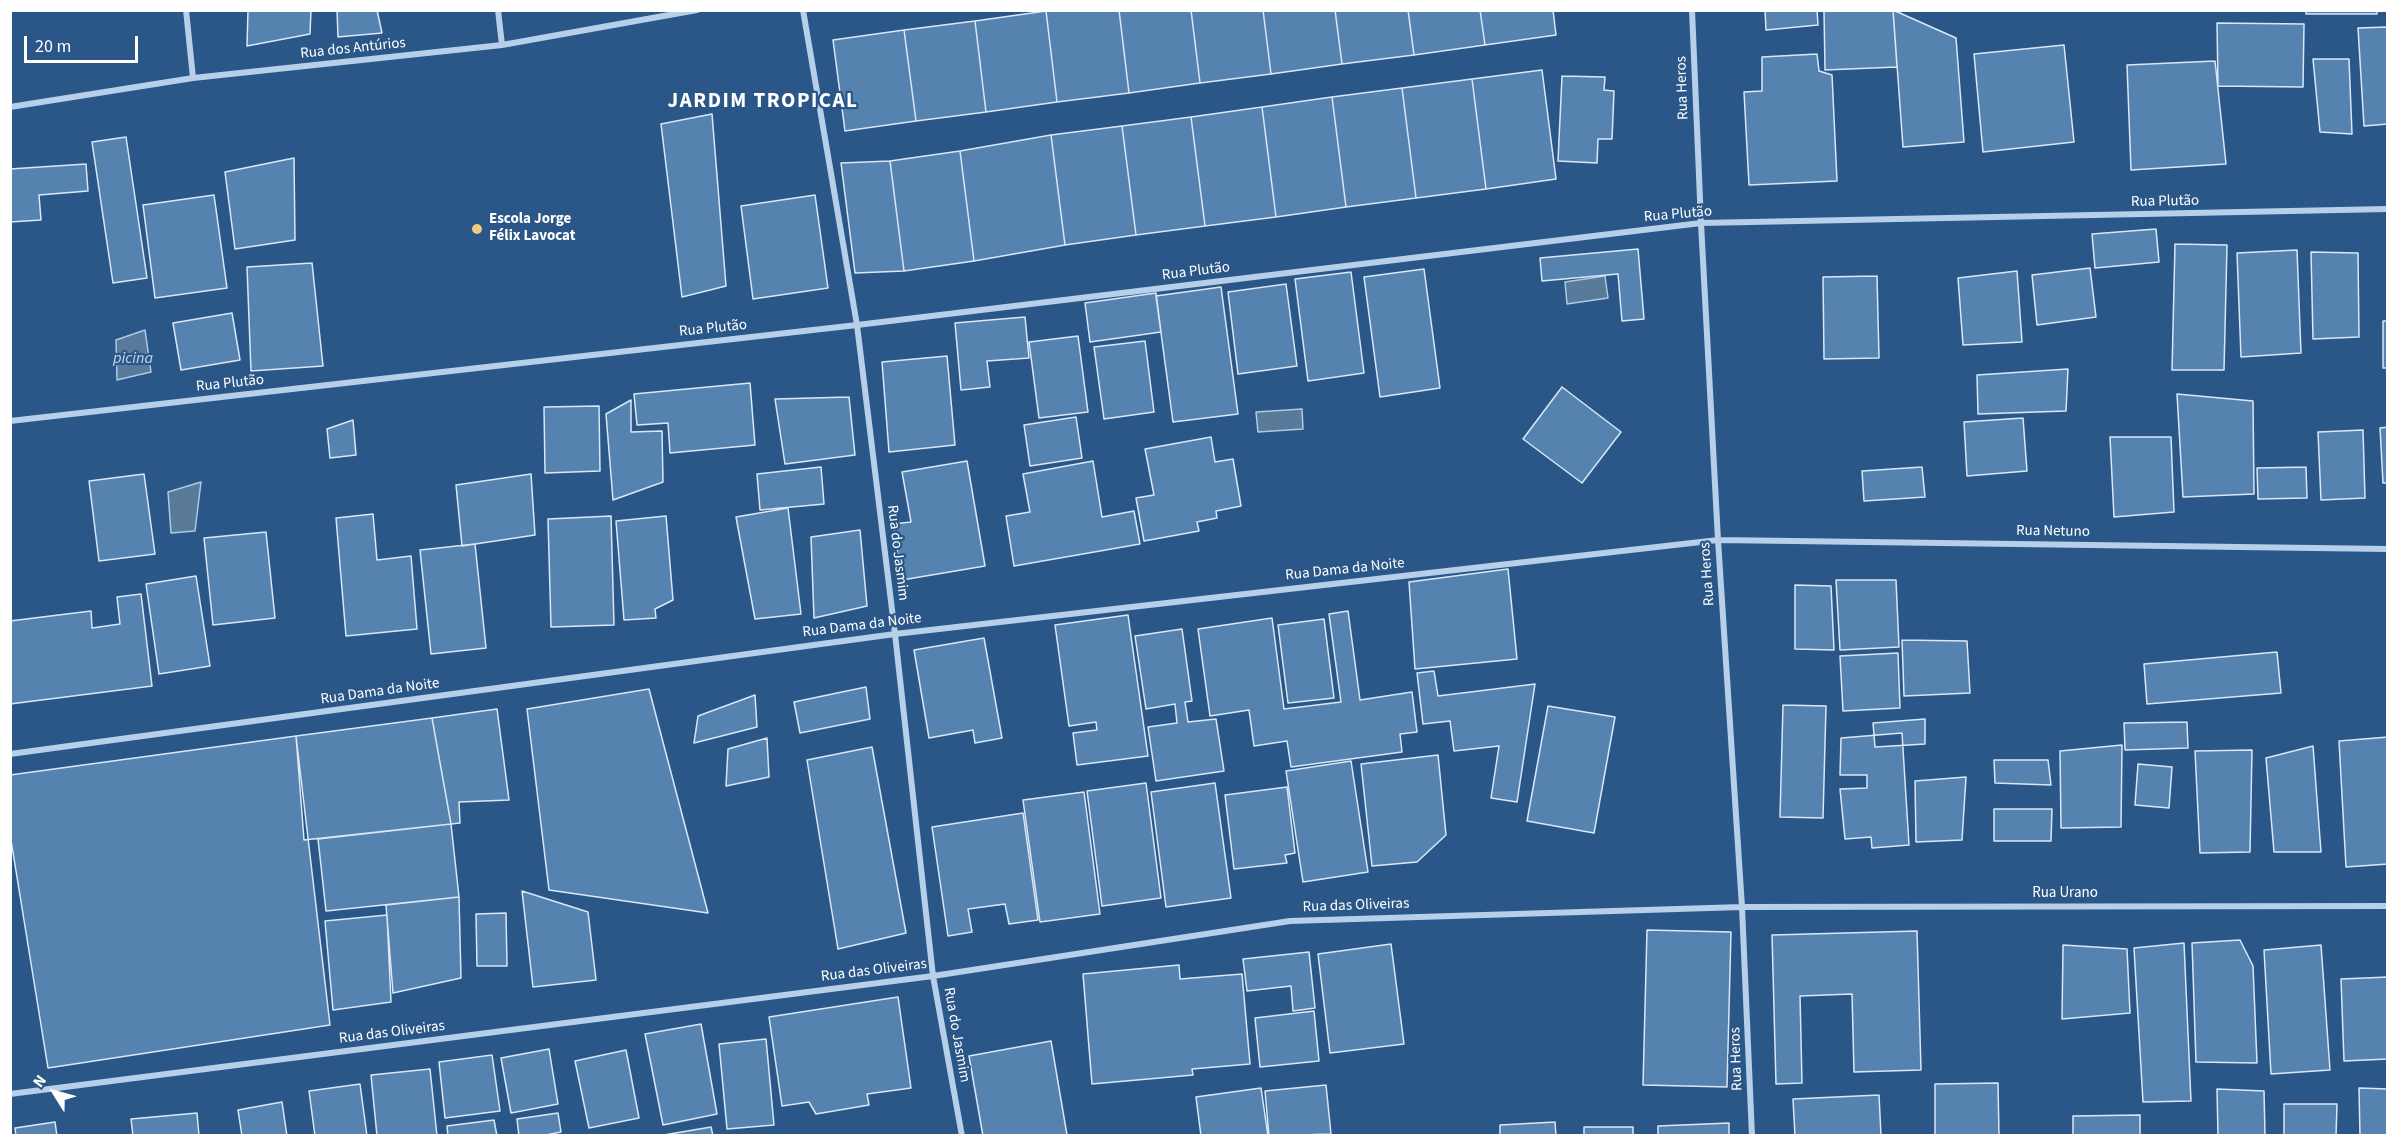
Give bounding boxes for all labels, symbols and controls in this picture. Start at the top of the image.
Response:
scale bar [27,24,141,62]
text: 20 m [35,34,71,59]
street label: Rua dos Antúrios [299,35,407,63]
street label: Rua Heros [1673,56,1693,120]
district label: JARDIM TROPICAL [668,89,858,115]
street label: Rua Plutão [2131,192,2199,212]
street label: Rua Plutão [1643,203,1713,227]
place label: Escola Jorge Félix Lavocat [489,211,575,246]
marker: Escola Jorge Félix Lavocat [470,222,484,236]
street label: Rua Plutão [1161,259,1231,285]
street label: Rua Plutão [678,316,748,342]
water label: picina [113,349,153,369]
street label: Rua Plutão [195,371,265,397]
street label: Rua do Jasmim [882,504,912,602]
street label: Rua Netuno [2016,522,2090,542]
street label: Rua Heros [1697,541,1719,607]
street label: Rua Dama da Noite [1285,555,1405,585]
street label: Rua Dama da Noite [801,610,923,642]
street label: Rua Dama da Noite [319,675,441,709]
street label: Rua Urano [2032,885,2098,903]
street label: Rua das Oliveiras [1302,895,1410,917]
street label: Rua das Oliveiras [820,956,928,986]
street label: Rua do Jasmim [939,986,973,1084]
street label: Rua das Oliveiras [338,1018,446,1048]
street label: Rua Heros [1727,1027,1747,1091]
north arrow [24,1062,84,1122]
text: N [28,1070,52,1092]

